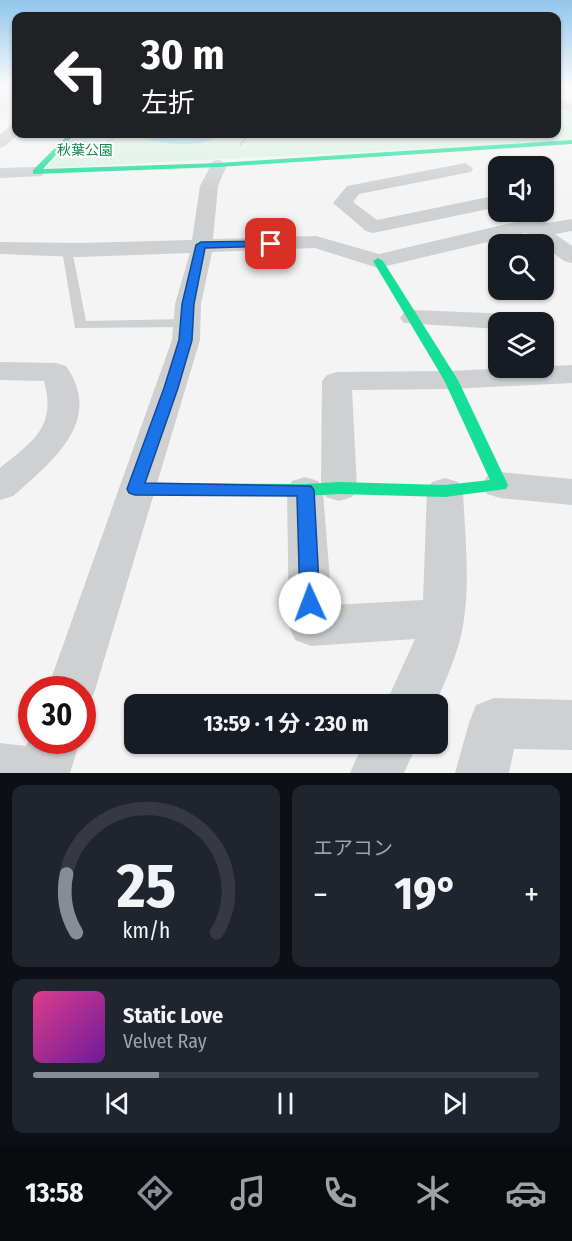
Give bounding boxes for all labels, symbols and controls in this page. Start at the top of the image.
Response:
text: 30 m [141,30,225,80]
icon: left [42,36,120,114]
text: 左折 [141,87,195,119]
park label: 秋葉公園 [57,142,113,159]
map controls [488,156,554,378]
button: sound [488,156,554,222]
pin [245,218,296,269]
icon: arrive [254,227,287,260]
button: search [488,234,554,300]
button: layers [488,312,554,378]
position arrow [278,571,342,635]
speed limit sign: 30 [18,676,96,754]
text: 13:59 · 1 分 · 230 m [203,710,369,737]
text: エアコン [313,836,393,860]
text: 25 [115,849,176,924]
text: 19° [394,867,458,921]
text: − [313,875,328,915]
text: + [524,875,539,915]
text: km/h [122,918,170,944]
text: Static Love [123,1002,223,1029]
text: Velvet Ray [123,1029,207,1053]
icon: previous [101,1087,134,1120]
icon: pause [269,1087,302,1120]
icon: next [438,1087,471,1120]
icon: directions [134,1172,176,1214]
icon: music [227,1172,269,1214]
icon: phone [319,1172,361,1214]
icon: climate [412,1172,454,1214]
icon: car [505,1172,547,1214]
text: 13:58 [25,1177,83,1209]

